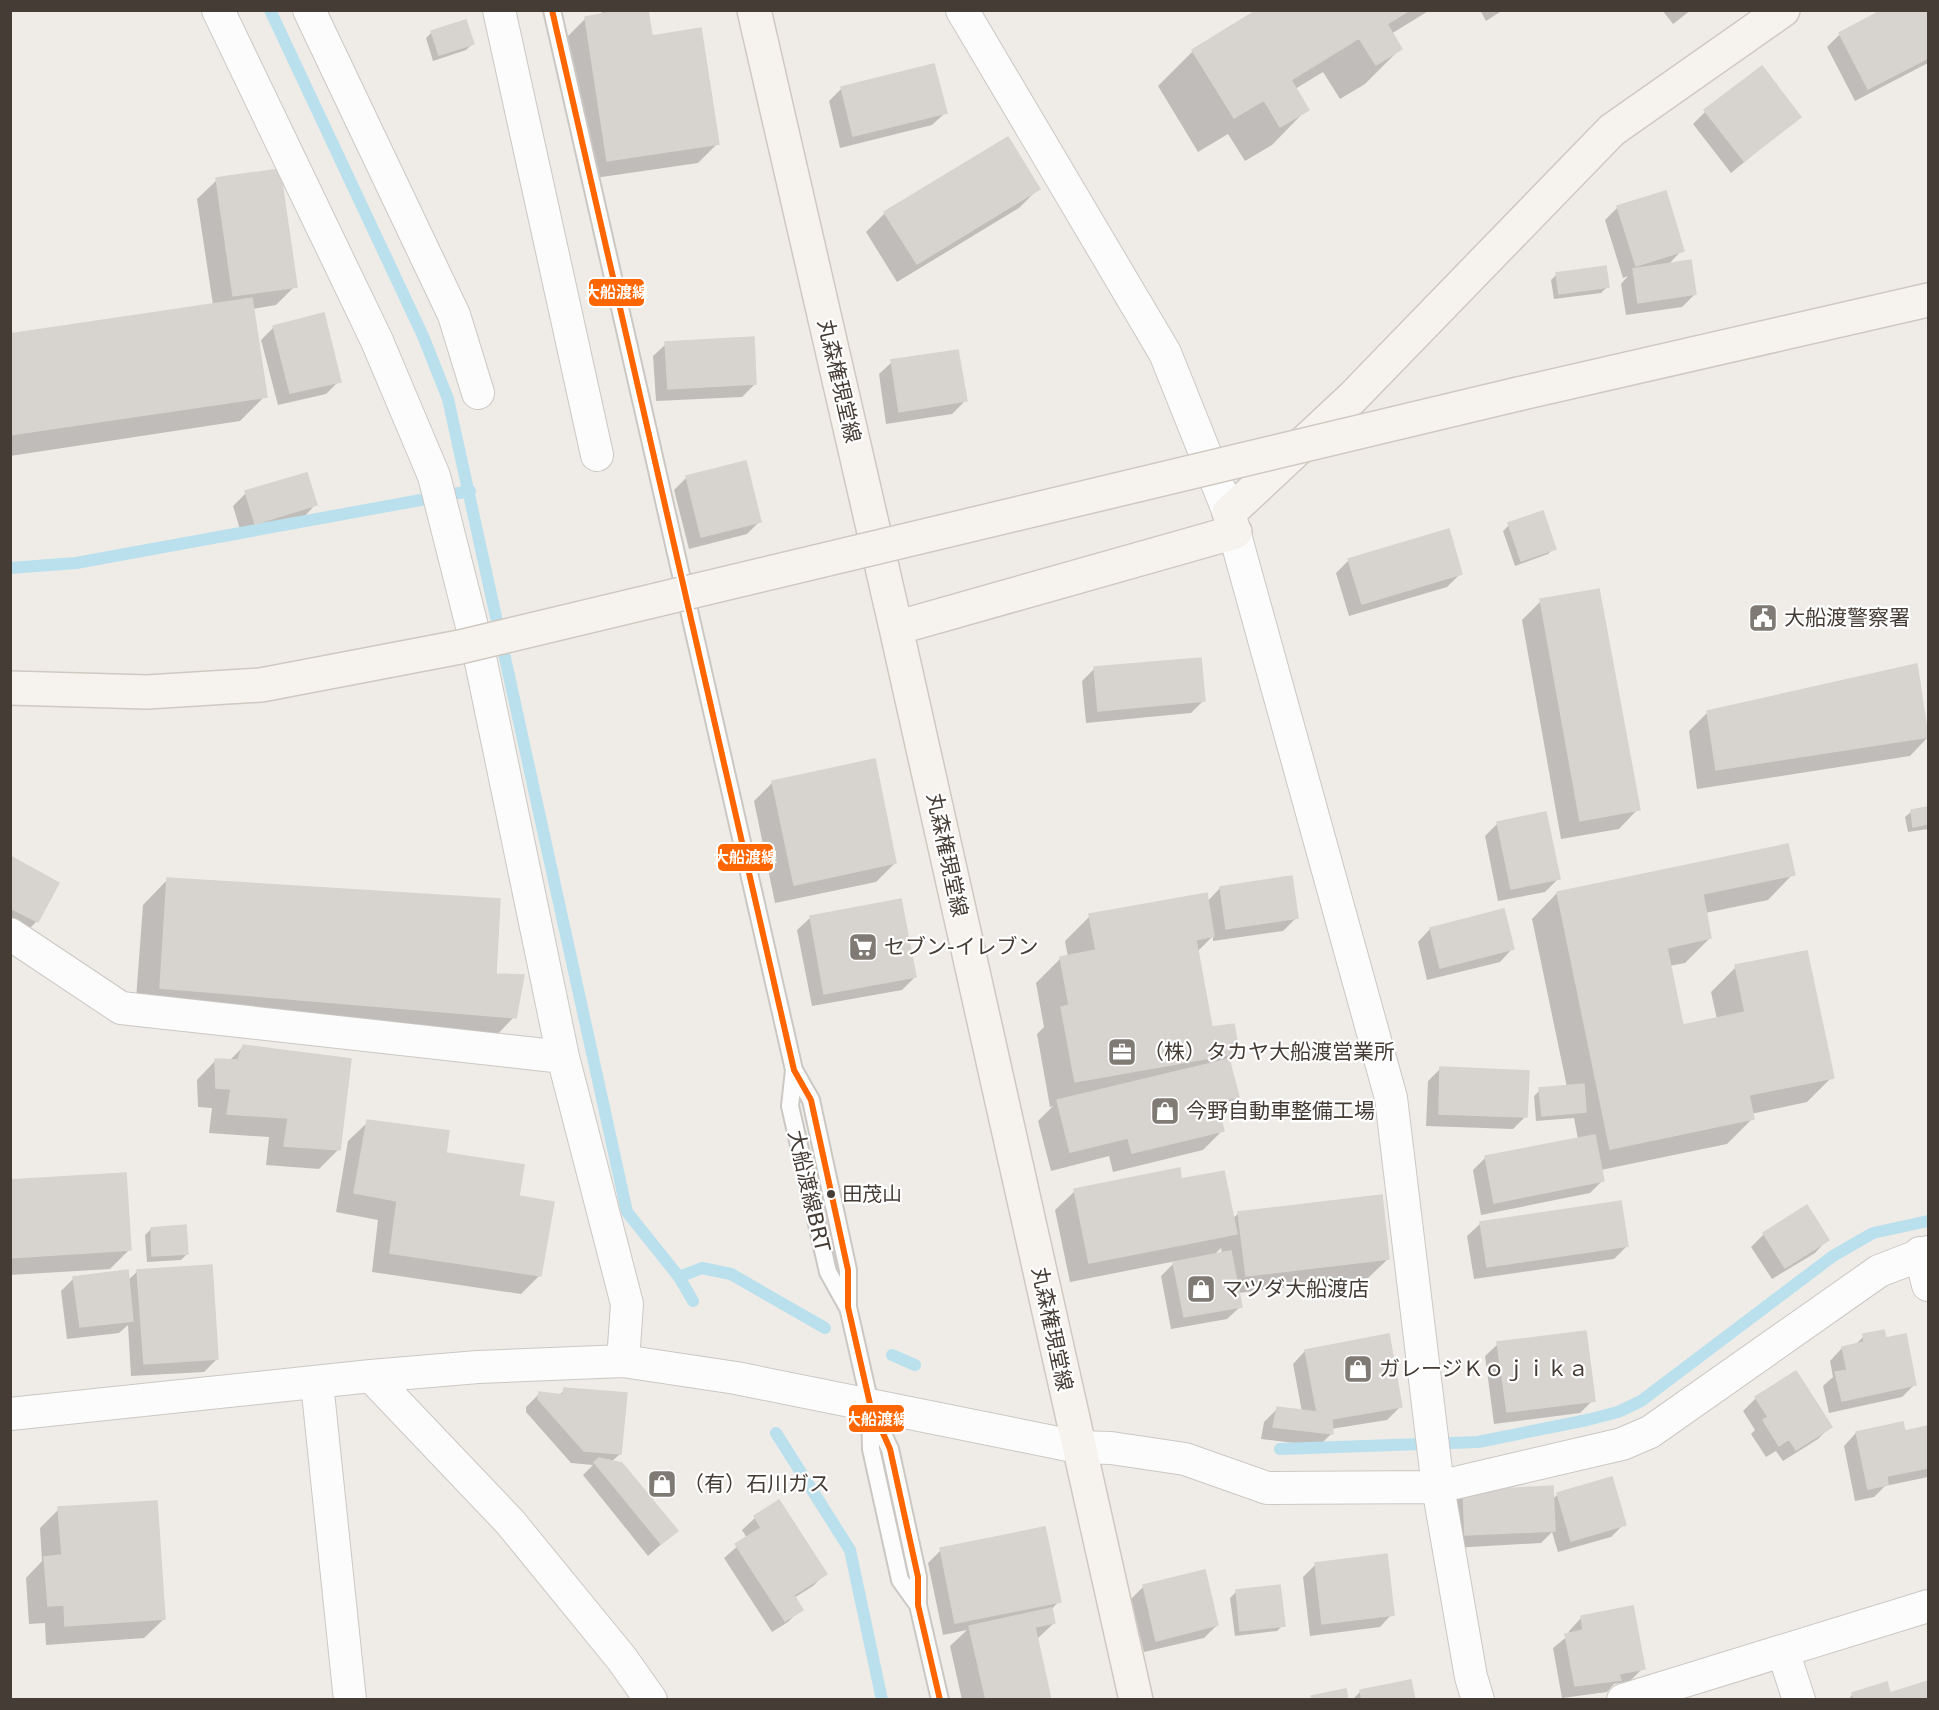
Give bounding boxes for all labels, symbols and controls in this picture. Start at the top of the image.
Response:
line badge: 大船渡線 [588,278,645,307]
text: 大船渡線 [584,283,648,302]
street label: 丸森権現堂線 [813,317,865,445]
public building icon: 大船渡警察署 [1747,602,1779,634]
place label: 大船渡警察署 [1784,606,1910,630]
street label: 丸森権現堂線 [922,791,972,919]
line badge: 大船渡線 [717,843,774,872]
text: 大船渡線 [713,848,777,867]
supermarket icon: セブン-イレブン [847,931,879,963]
place label: セブン-イレブン [884,935,1039,959]
office icon: （株）タカヤ大船渡営業所 [1106,1036,1138,1068]
place label: （株）タカヤ大船渡営業所 [1143,1040,1395,1064]
shop icon: 今野自動車整備工場 [1149,1095,1181,1127]
place label: 今野自動車整備工場 [1186,1099,1375,1123]
street label: 大船渡線BRT [783,1128,835,1254]
place label: 田茂山 [842,1182,902,1206]
marker: 田茂山 [825,1188,837,1200]
street label: 丸森権現堂線 [1027,1265,1077,1393]
shop icon: マツダ大船渡店 [1185,1273,1217,1305]
place label: マツダ大船渡店 [1222,1277,1369,1301]
shop icon: ガレージＫｏｊｉｋａ [1342,1353,1374,1385]
place label: ガレージＫｏｊｉｋａ [1379,1357,1589,1382]
line badge: 大船渡線 [848,1404,905,1433]
text: 大船渡線 [845,1410,909,1429]
shop icon: （有）石川ガス [646,1468,678,1500]
place label: （有）石川ガス [683,1472,830,1496]

